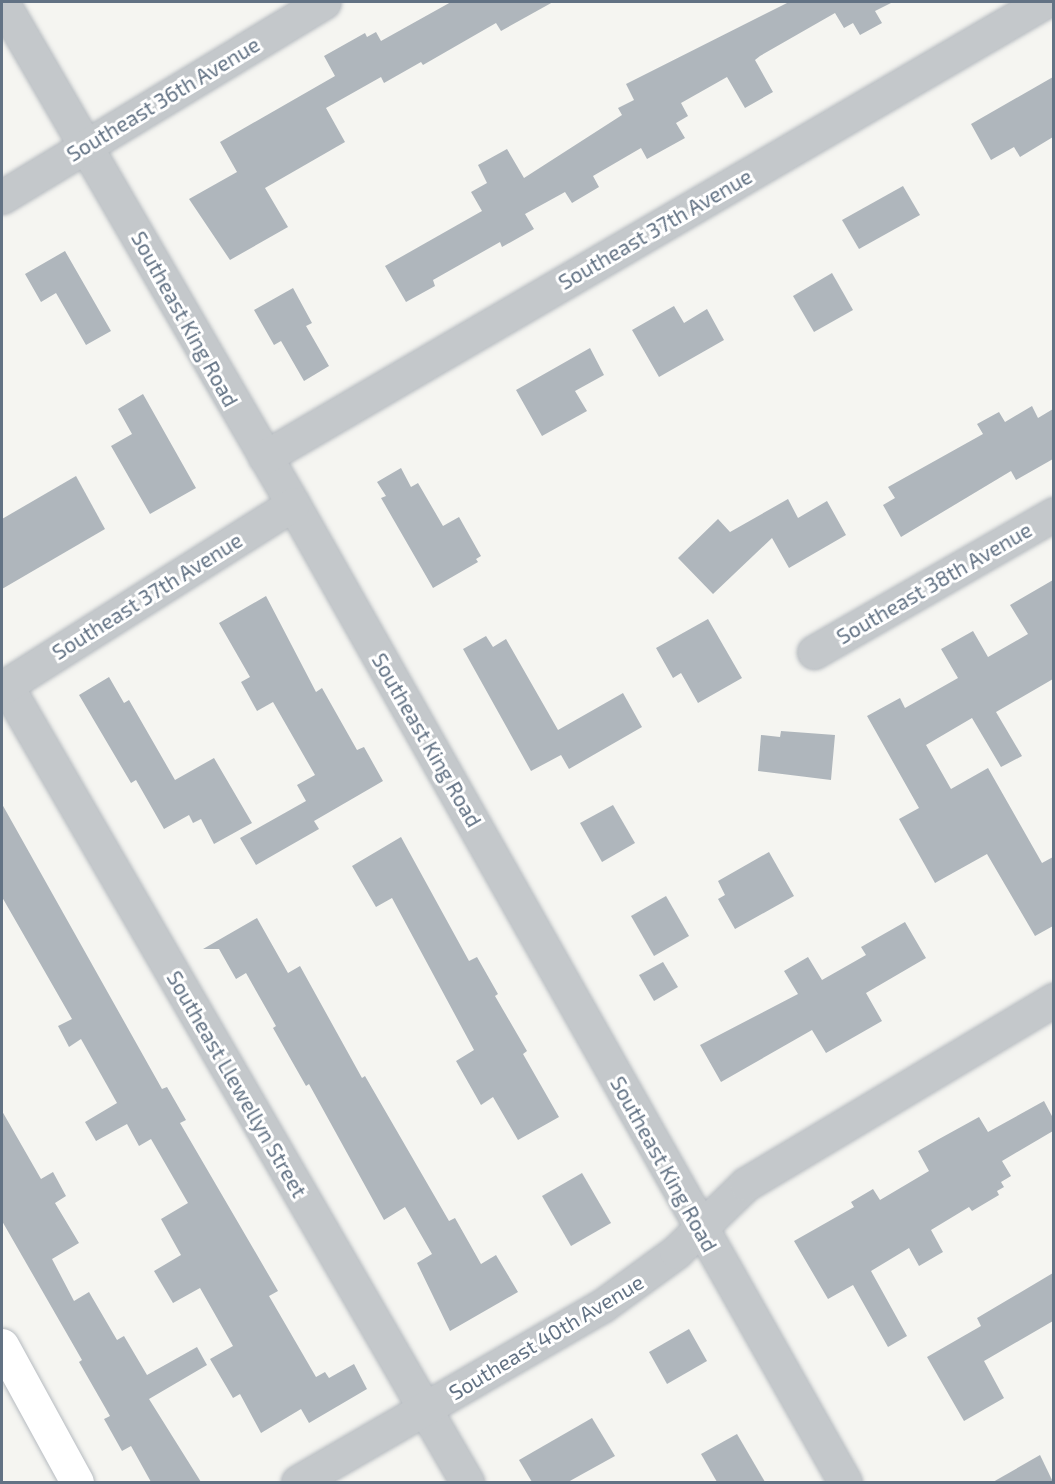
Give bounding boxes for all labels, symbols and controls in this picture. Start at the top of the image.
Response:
street label: Southeast 36th Avenue [62,31,264,167]
street label: Southeast 37th Avenue [554,163,756,295]
street label: Southeast King Road [126,227,244,411]
street label: Southeast 38th Avenue [832,517,1036,649]
street label: Southeast 37th Avenue [47,527,247,665]
street label: Southeast King Road [367,649,487,831]
street label: Southeast Llewellyn Street [162,966,312,1202]
street label: Southeast King Road [605,1072,723,1256]
street label: Southeast 40th Avenue [444,1269,648,1405]

